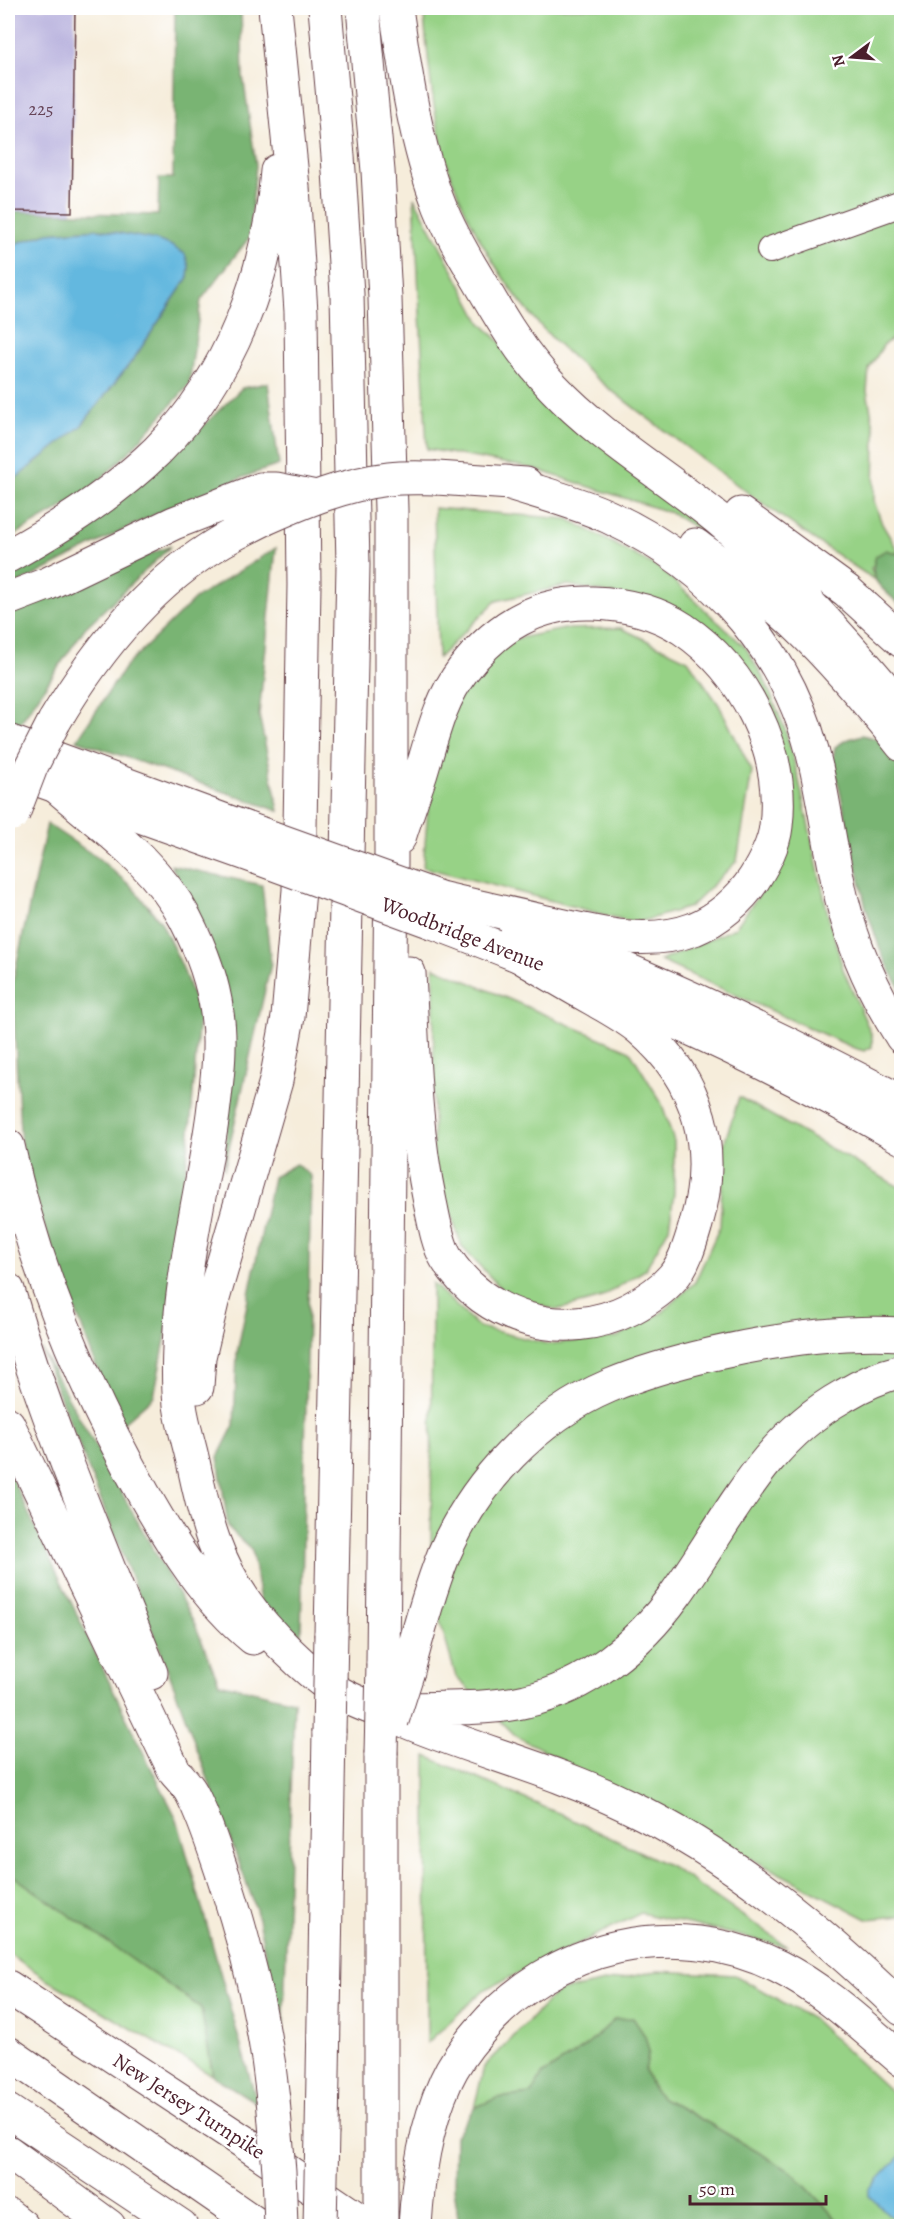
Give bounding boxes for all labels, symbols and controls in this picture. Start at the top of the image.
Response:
north arrow [822,27,882,87]
text: N [826,52,851,69]
house number: 225 [29,97,53,121]
street label: Woodbridge Avenue [376,890,549,978]
street label: New Jersey Turnpike [108,2046,270,2166]
scale bar [690,2168,826,2206]
text: 50 m [699,2177,735,2201]

